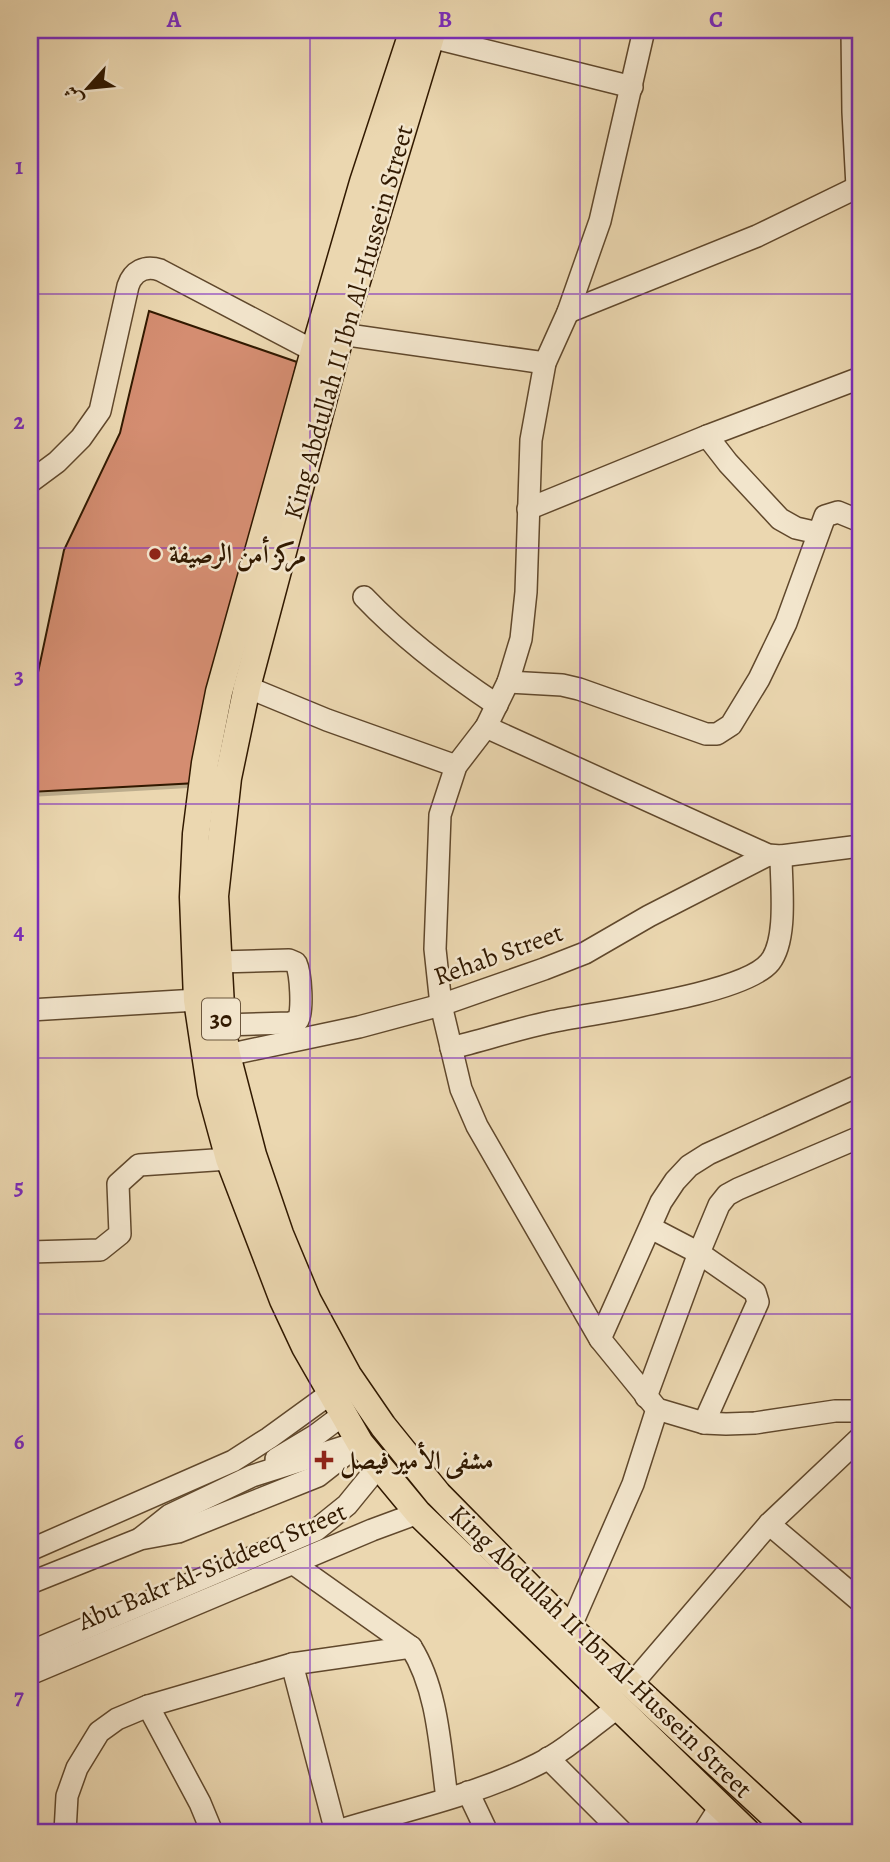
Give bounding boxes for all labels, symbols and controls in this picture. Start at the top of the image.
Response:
text: A [166,4,182,35]
text: B [438,4,452,35]
text: C [709,4,723,35]
north arrow [52,52,122,122]
text: ش [58,81,90,110]
street label: King Abdullah II Ibn Al-Hussein Street [275,120,422,523]
text: 1 [15,151,23,182]
text: 2 [13,406,25,437]
place label: مركز أمن الرصيفة [169,536,306,573]
marker: مركز أمن الرصيفة [147,546,163,562]
text: 3 [14,661,24,692]
street label: Rehab Street [429,915,568,994]
text: 4 [14,916,25,947]
road number: 30 [202,999,240,1040]
text: 5 [14,1171,24,1202]
text: 6 [14,1426,25,1457]
place label: مشفى الأمير فيصل [340,1441,494,1480]
marker: مشفى الأمير فيصل [314,1450,334,1470]
street label: Abu Bakr Al-Siddeeq Street [72,1494,352,1639]
street label: King Abdullah II Ibn Al-Hussein Street [441,1497,760,1806]
text: 7 [14,1681,24,1712]

